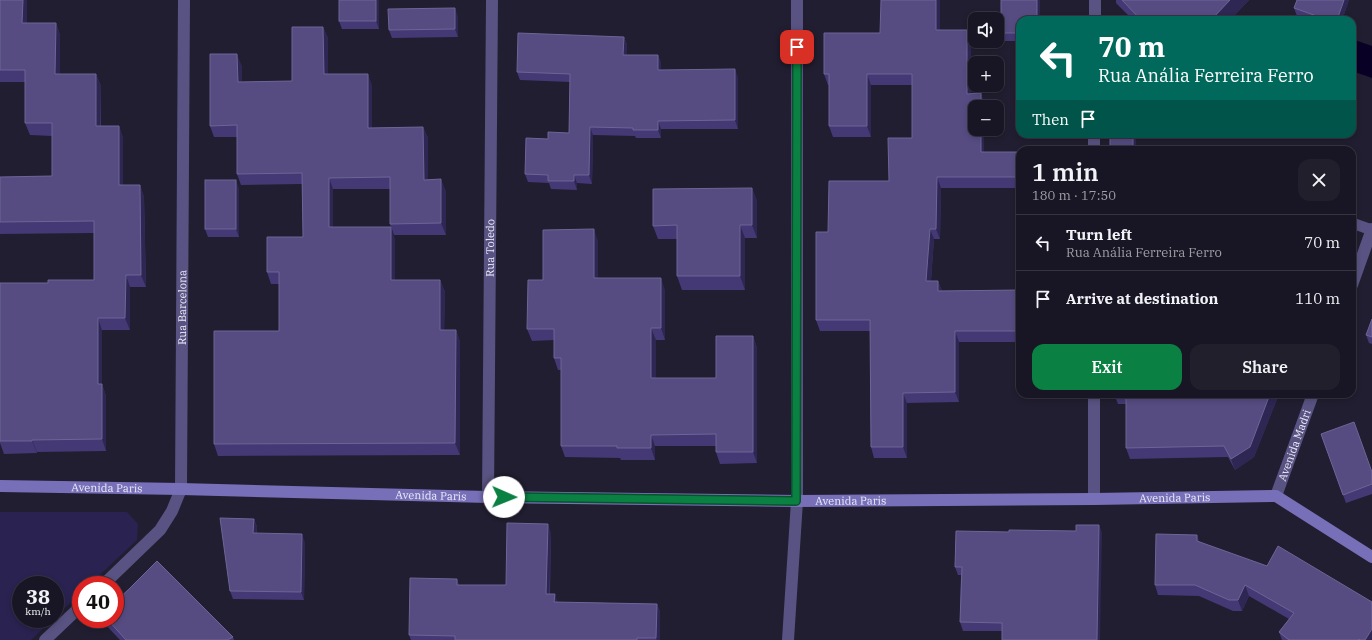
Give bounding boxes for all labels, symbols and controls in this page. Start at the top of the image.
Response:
map controls [968,12,1004,136]
button: sound [968,12,1004,48]
text: 70 m [1098,28,1165,65]
pin [780,30,814,64]
icon: left [1032,32,1084,84]
icon: arrive [786,36,808,58]
button: + [968,56,1004,92]
text: Rua Anália Ferreira Ferro [1098,64,1314,87]
button: − [968,100,1004,136]
icon: arrive [1077,108,1099,130]
text: Then [1032,110,1069,129]
text: 1 min [1032,156,1099,188]
button: close [1298,159,1340,201]
text: 180 m · 17:50 [1032,187,1116,204]
street label: Rua Toledo [483,219,497,277]
text: Turn left [1066,225,1132,244]
icon: left [1032,232,1054,254]
text: 70 m [1304,233,1340,252]
text: Rua Anália Ferreira Ferro [1066,244,1222,261]
street label: Rua Barcelona [175,270,189,345]
icon: arrive [1032,288,1054,310]
text: Arrive at destination [1066,289,1218,308]
text: 110 m [1295,289,1340,308]
button: Exit [1032,344,1182,390]
button: Share [1190,344,1340,390]
street label: Avenida Madri [1275,407,1314,483]
position arrow [483,476,525,518]
street label: Avenida Paris [71,480,143,495]
street label: Avenida Paris [395,488,467,503]
street label: Avenida Paris [1139,490,1211,505]
street label: Avenida Paris [815,493,886,508]
speed limit sign: 40 [72,576,124,628]
text: 38 [26,583,50,610]
text: km/h [25,605,51,618]

